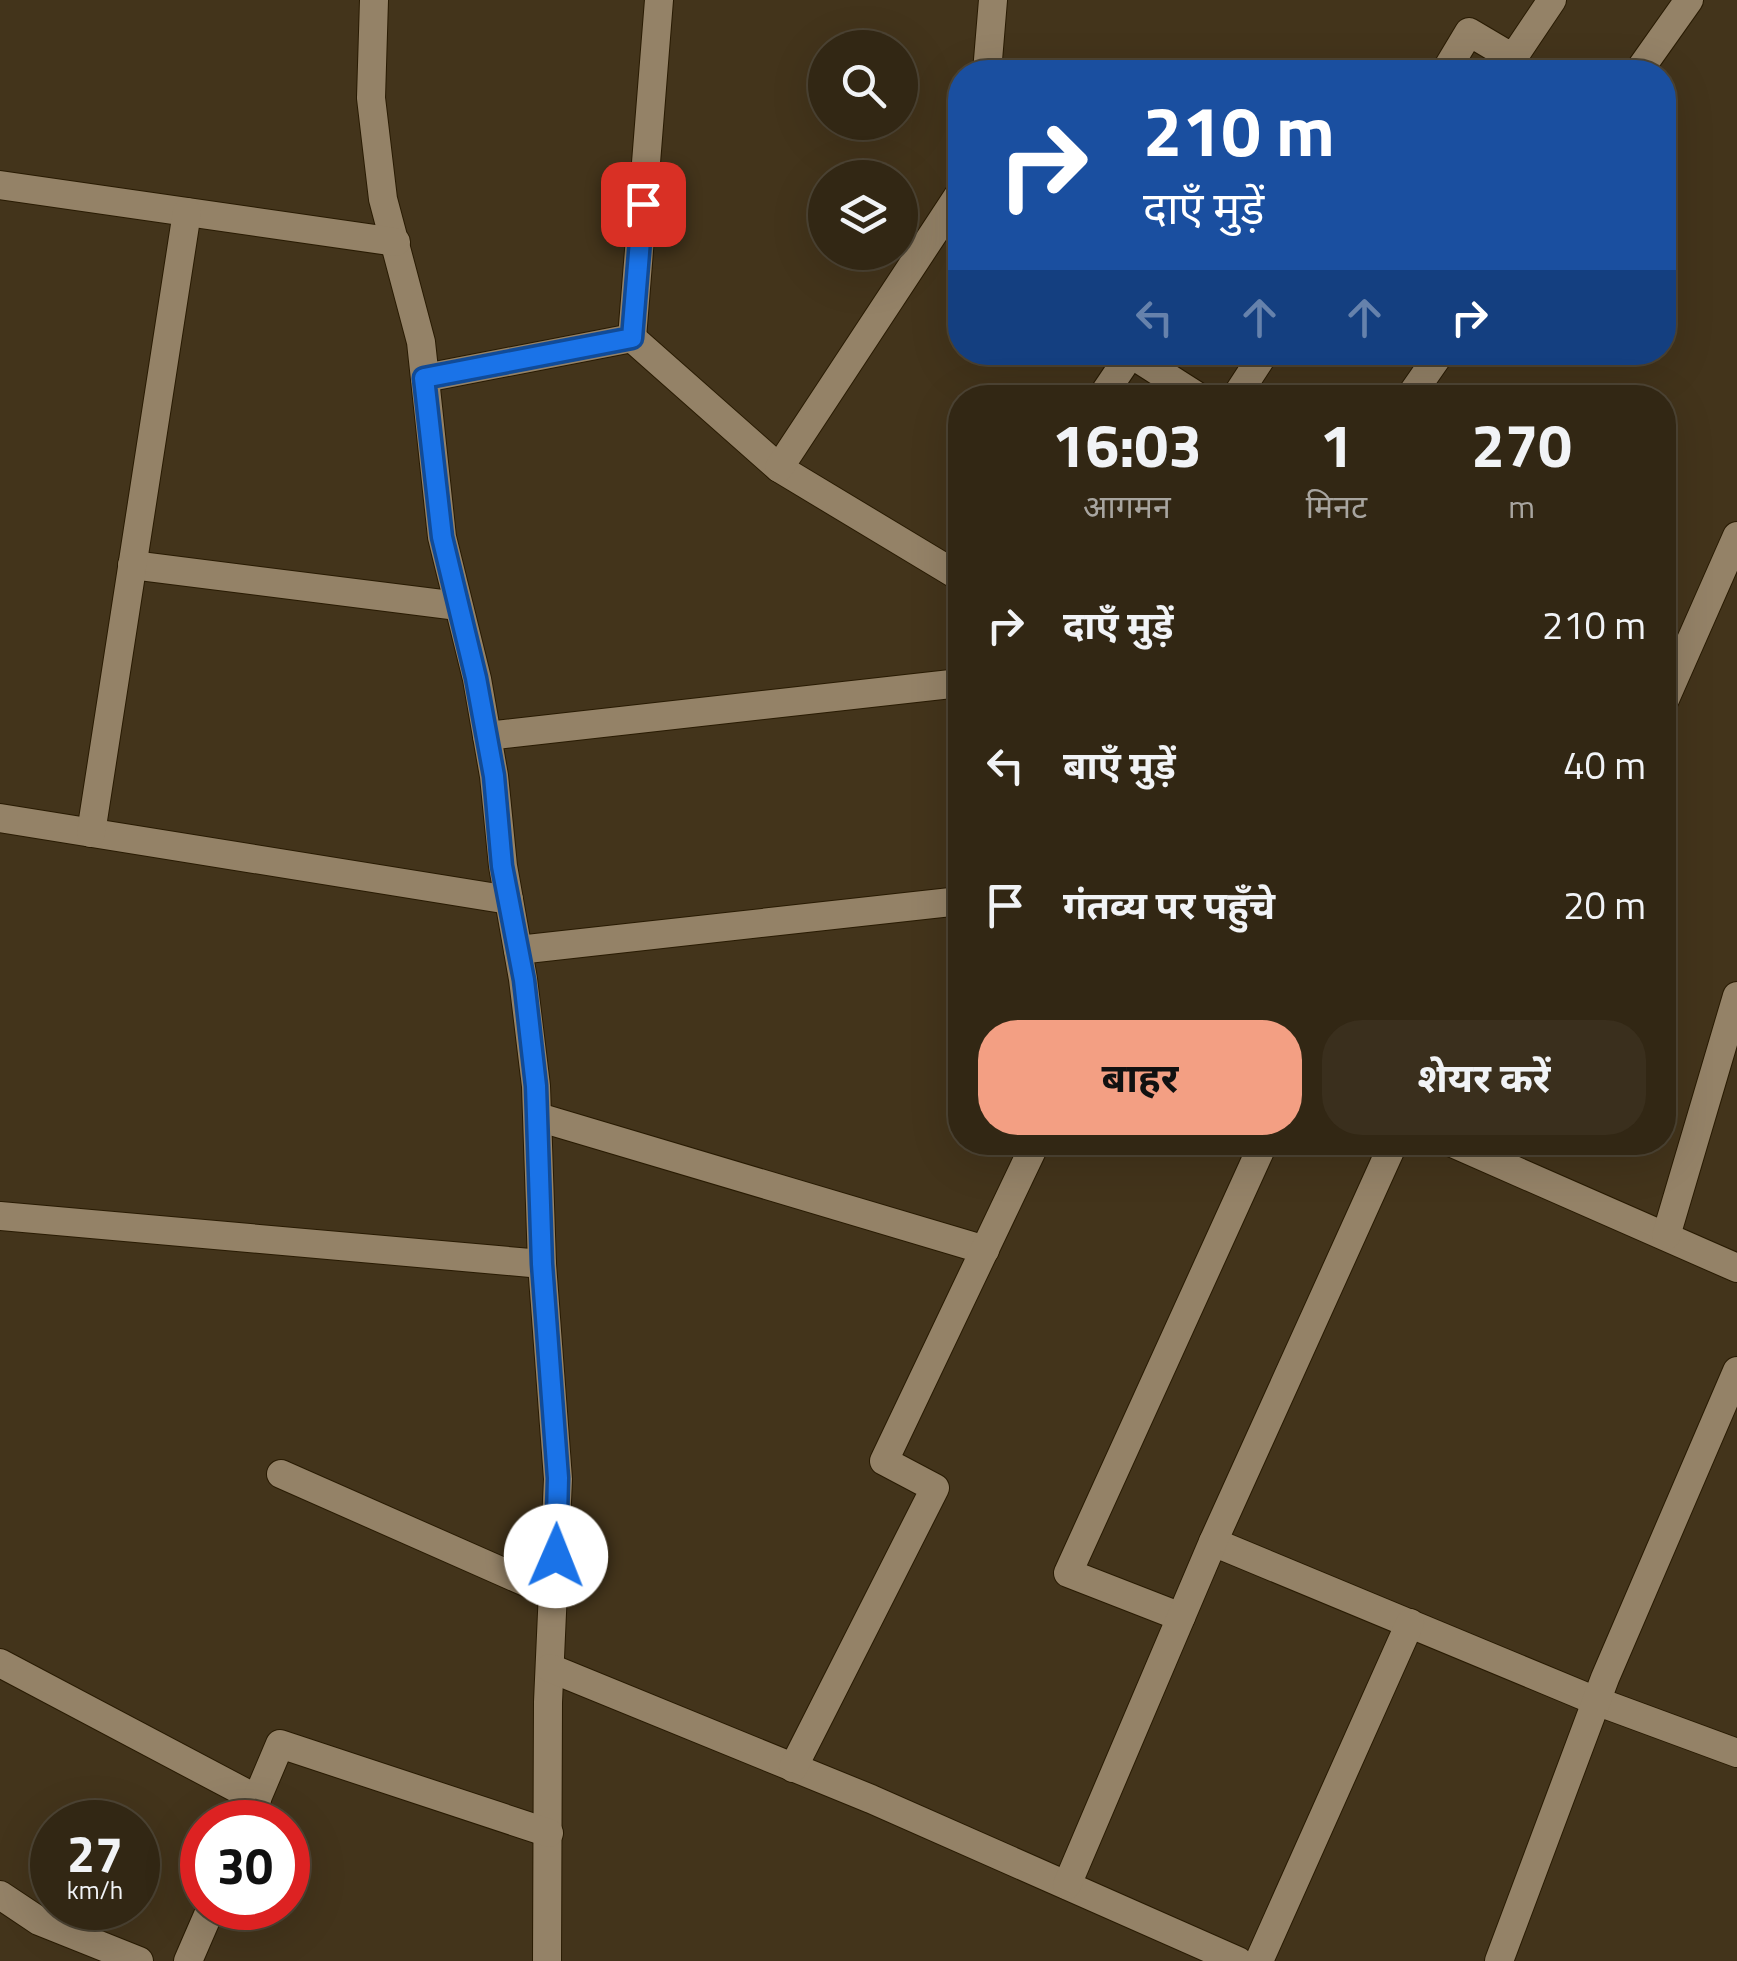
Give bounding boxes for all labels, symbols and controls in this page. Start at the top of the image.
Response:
map controls [808,30,918,270]
button: search [808,30,918,140]
text: 210 m [1143,77,1335,183]
icon: right [978,100,1108,230]
button: layers [808,160,918,270]
pin [601,162,686,247]
text: दाएँ मुड़ें [1143,173,1264,241]
icon: arrive [616,177,671,232]
icon: left [1127,290,1182,345]
icon: ahead [1232,290,1287,345]
icon: ahead [1337,290,1392,345]
icon: right [1442,290,1497,345]
text: 16:03 [1052,399,1202,490]
text: 1 [1320,399,1353,490]
text: 270 [1471,399,1572,490]
text: आगमन [1083,482,1171,530]
text: मिनट [1306,482,1367,530]
text: m [1508,482,1535,530]
text: दाएँ मुड़ें [1063,596,1173,654]
text: 210 m [1542,596,1646,654]
icon: right [978,598,1033,653]
text: बाएँ मुड़ें [1063,736,1176,794]
text: 40 m [1563,736,1646,794]
icon: left [978,738,1033,793]
text: गंतव्य पर पहुँचे [1063,876,1275,934]
text: 20 m [1563,876,1646,934]
icon: arrive [978,878,1033,933]
button: बाहर [978,1020,1302,1135]
button: शेयर करें [1322,1020,1646,1135]
position arrow [504,1504,608,1608]
speed limit sign: 30 [180,1800,310,1930]
text: 27 [67,1815,123,1891]
text: km/h [67,1871,123,1909]

